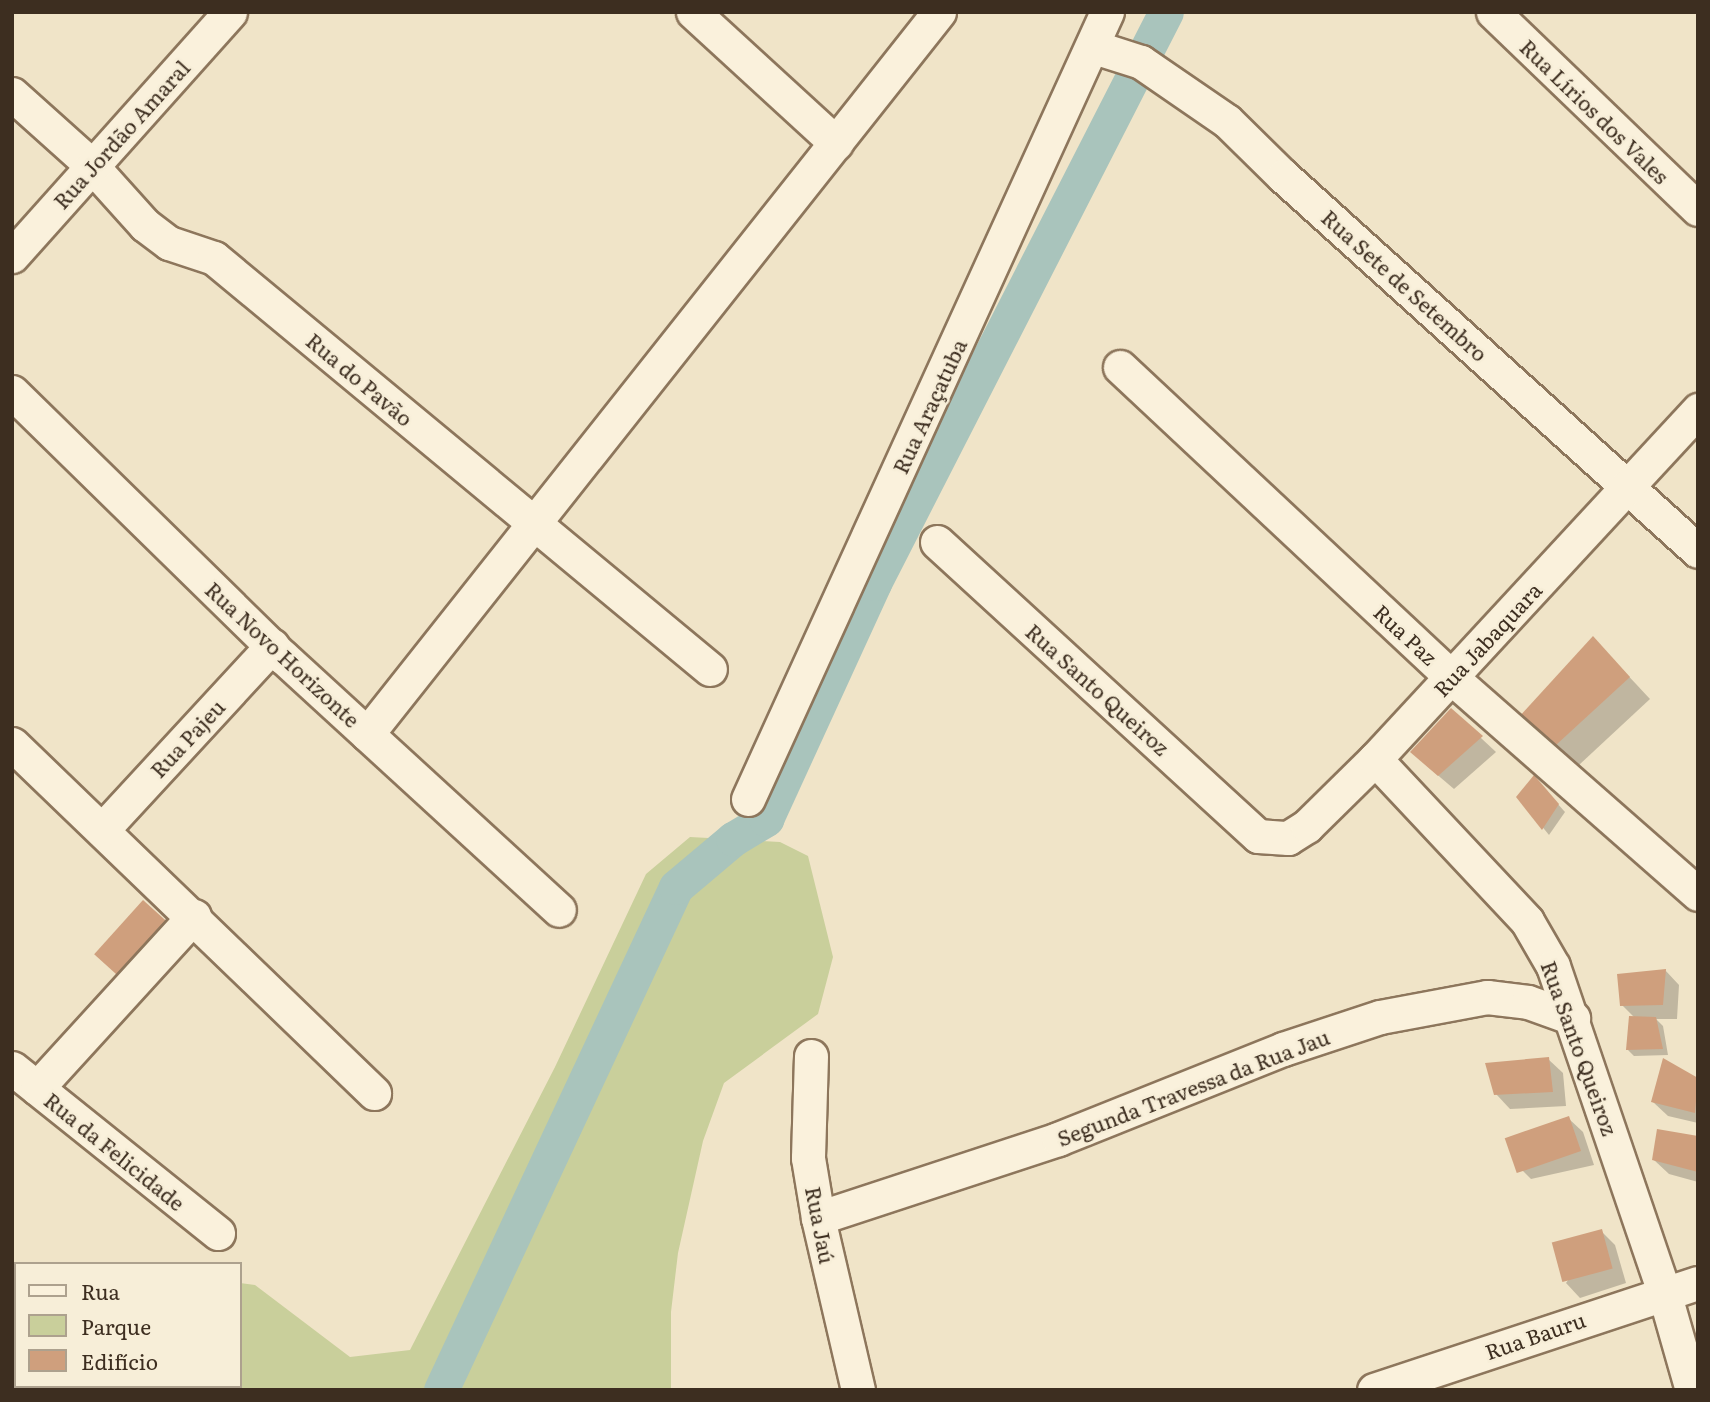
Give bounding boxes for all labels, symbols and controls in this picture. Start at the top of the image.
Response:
street label: Rua Lírios dos Vales [1516,34,1674,188]
street label: Rua Jordão Amaral [48,55,194,213]
street label: Rua Sete de Setembro [1317,204,1493,366]
street label: Rua do Pavão [302,327,418,431]
street label: Rua Araçatuba [887,335,971,477]
street label: Rua Novo Horizonte [201,576,365,732]
street label: Rua Jabaquara [1428,577,1546,701]
street label: Rua Paz [1369,598,1443,670]
street label: Rua Santo Queiroz [1021,618,1175,760]
street label: Rua Pajeu [145,694,229,782]
street label: Rua Santo Queiroz [1537,957,1623,1139]
street label: Segunda Travessa da Rua Jau [1053,1023,1333,1151]
street label: Rua da Felicidade [40,1087,190,1215]
street label: Rua Jaú [801,1184,841,1266]
legend [14,1262,242,1388]
text: Rua [81,1275,120,1306]
street label: Rua Bauru [1482,1306,1588,1364]
text: Parque [81,1310,151,1341]
text: Edifício [81,1345,158,1376]

